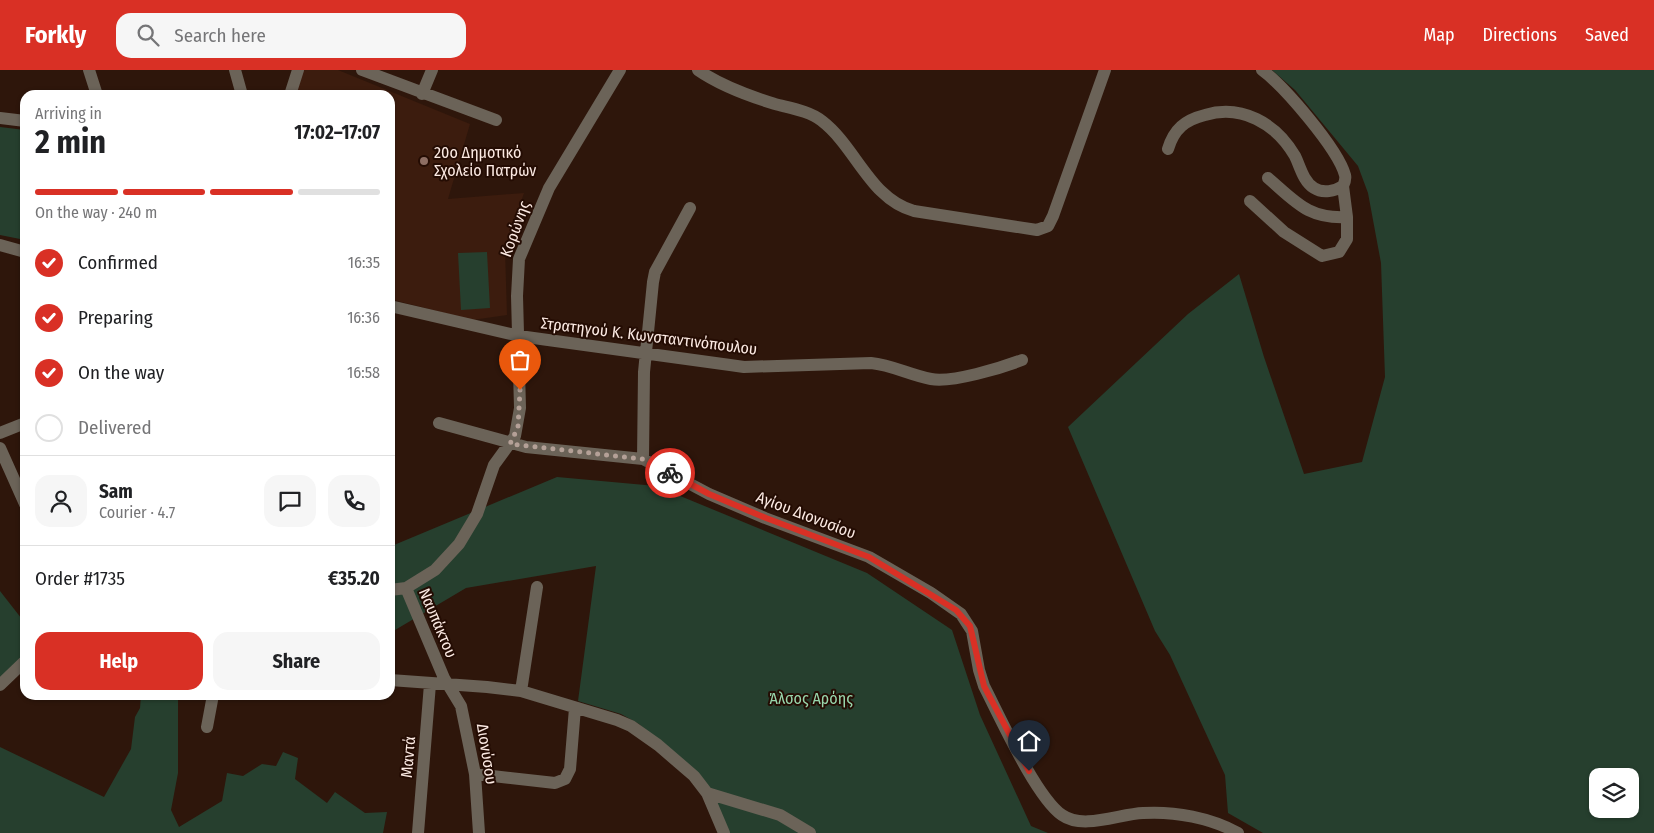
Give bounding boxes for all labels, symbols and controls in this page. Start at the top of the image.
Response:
search box [116,13,466,58]
text: Forkly [25,21,86,49]
icon: search [134,21,162,49]
text: Search here [174,24,266,47]
text: Map [1423,24,1455,46]
text: Directions [1483,24,1557,46]
text: Saved [1585,24,1629,46]
text: Arriving in [35,104,102,123]
text: 17:02–17:07 [294,121,380,144]
text: 2 min [35,123,106,161]
place label: 20ο Δημοτικό Σχολείο Πατρών [434,143,536,180]
marker: 20ο Δημοτικό Σχολείο Πατρών [418,155,430,167]
street label: Κορώνης [496,198,534,260]
text: On the way · 240 m [35,203,157,222]
icon: check [35,249,63,277]
text: Confirmed [78,251,158,274]
text: 16:35 [348,253,380,272]
icon: check [35,304,63,332]
text: Preparing [78,306,153,329]
text: 16:36 [347,308,380,327]
street label: Στρατηγού Κ. Κωνσταντινόπουλου [540,313,758,359]
pin [499,339,541,390]
icon: bag [506,346,534,374]
icon: check [35,359,63,387]
text: On the way [78,361,164,384]
text: 16:58 [347,363,380,382]
text: Delivered [78,416,152,439]
courier [645,448,695,498]
icon: bike [656,459,684,487]
button: person [35,475,87,527]
button: chat [264,475,316,527]
button: phone [328,475,380,527]
text: Sam [99,480,133,503]
street label: Αγίου Διονυσίου [754,487,858,543]
text: Courier · 4.7 [99,503,175,522]
text: Order #1735 [35,567,125,590]
text: €35.20 [328,567,380,590]
street label: Ναυπάκτου [415,585,461,661]
button: Help [35,632,203,690]
button: Share [213,632,380,690]
park label: Άλσος Αρόης [769,689,853,708]
pin [1008,720,1050,771]
street label: Διονύσου [473,722,501,786]
icon: home [1015,727,1043,755]
street label: Μαντά [397,735,419,779]
map controls [1589,768,1639,818]
button: layers [1589,768,1639,818]

